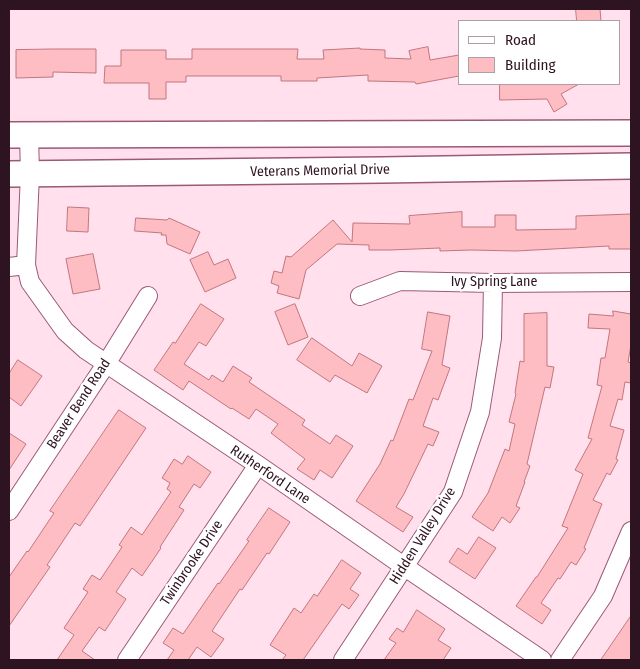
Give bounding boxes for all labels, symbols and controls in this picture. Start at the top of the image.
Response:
legend [458,20,620,85]
text: Road [505,31,536,49]
text: Building [505,56,556,74]
street label: Veterans Memorial Drive [250,161,390,181]
street label: Ivy Spring Lane [451,274,537,290]
street label: Beaver Bend Road [44,356,114,452]
street label: Rutherford Lane [227,442,313,508]
street label: Hidden Valley Drive [386,484,460,588]
street label: Twinbrooke Drive [157,517,227,609]

